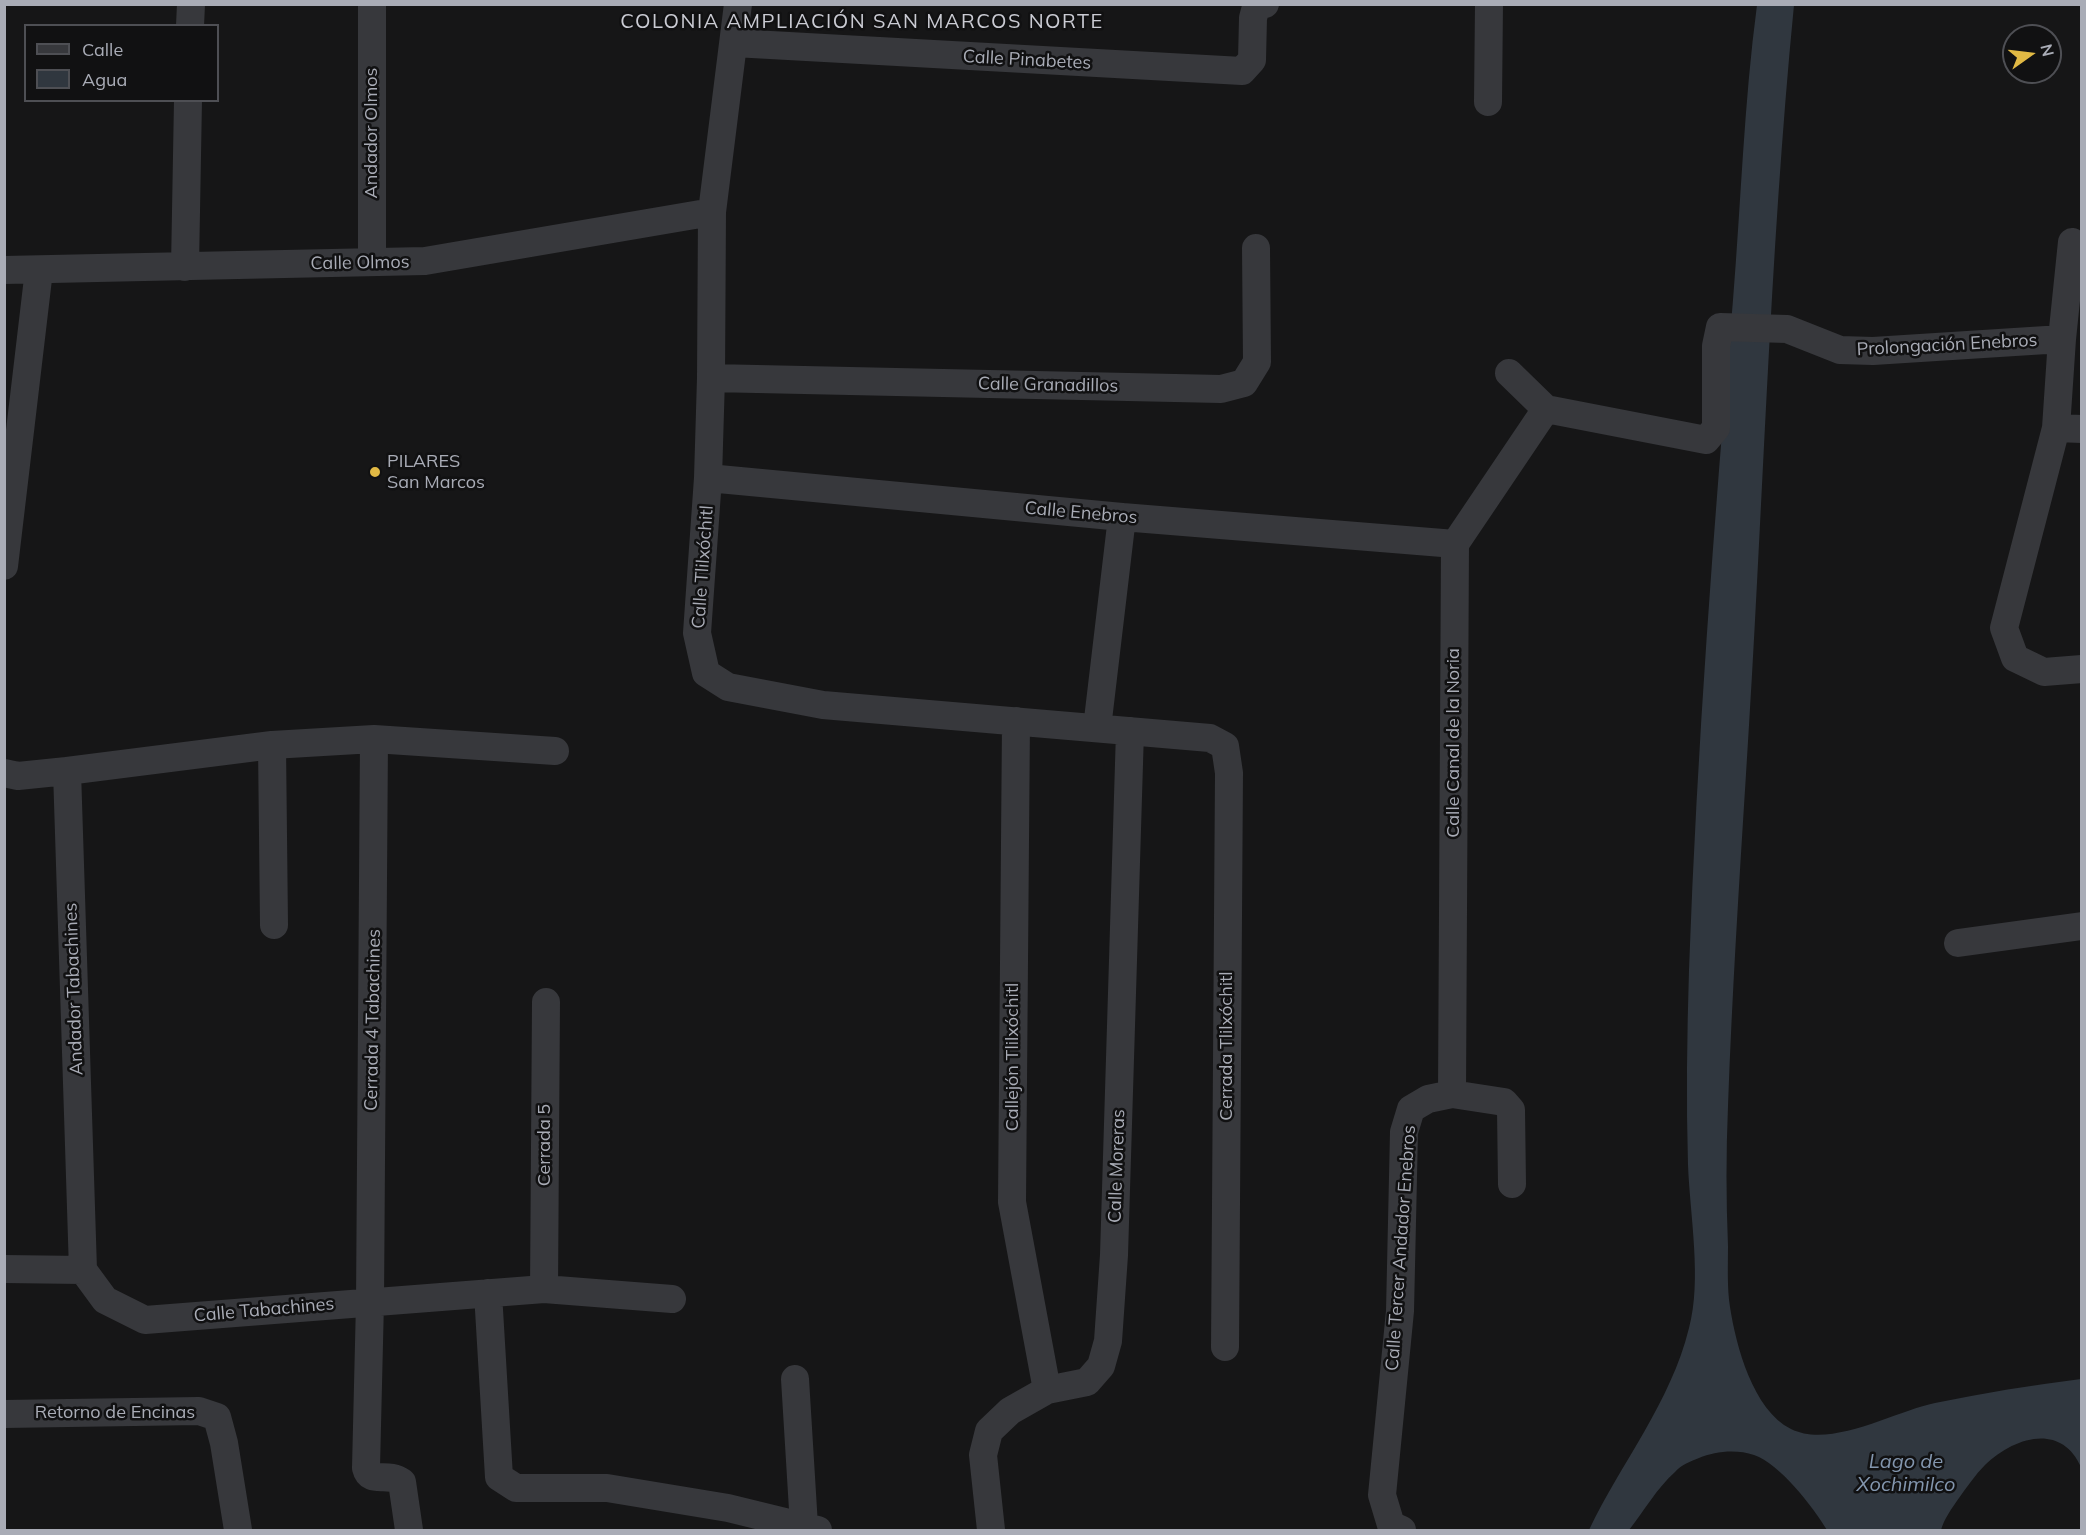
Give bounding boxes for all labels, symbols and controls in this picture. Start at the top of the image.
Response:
district label: COLONIA AMPLIACIÓN SAN MARCOS NORTE [620,10,1104,34]
legend [24,24,219,102]
north arrow [2002,24,2062,84]
text: Calle [82,38,123,61]
text: N [2036,42,2059,58]
street label: Calle Pinabetes [962,46,1092,74]
text: Agua [82,68,127,91]
street label: Andador Olmos [361,68,383,198]
street label: Calle Olmos [310,251,410,275]
street label: Prolongación Enebros [1856,329,2038,361]
street label: Calle Granadillos [978,373,1118,397]
place label: PILARES San Marcos [387,451,485,494]
marker: PILARES San Marcos [368,465,382,479]
street label: Calle Enebros [1024,497,1138,529]
street label: Calle Tlilxóchitl [688,505,718,629]
street label: Calle Canal de la Noria [1443,648,1465,838]
street label: Andador Tabachines [60,902,88,1076]
street label: Cerrada 4 Tabachines [361,929,385,1111]
street label: Cerrada Tlilxóchitl [1216,971,1238,1121]
street label: Callejón Tlilxóchitl [1002,983,1024,1131]
street label: Cerrada 5 [534,1104,556,1186]
street label: Calle Moreras [1104,1109,1130,1223]
street label: Calle Tercer Andador Enebros [1382,1124,1420,1372]
street label: Calle Tabachines [193,1293,335,1327]
street label: Retorno de Encinas [35,1402,195,1424]
water label: Lago de Xochimilco [1857,1450,1955,1497]

